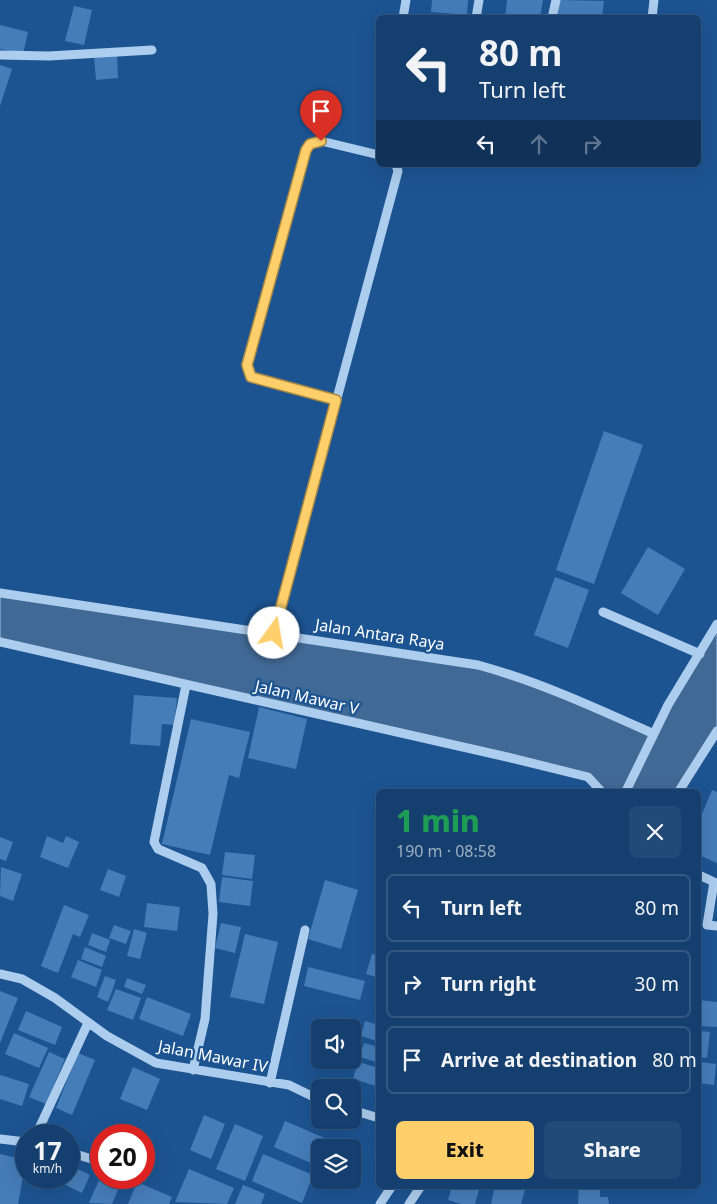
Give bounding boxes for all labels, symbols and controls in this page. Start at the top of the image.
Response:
text: 80 m [479,29,562,76]
icon: left [396,35,461,100]
text: Turn left [479,74,566,104]
pin [300,90,342,141]
icon: arrive [307,97,335,125]
icon: left [472,130,500,158]
icon: ahead [525,130,553,158]
icon: right [578,130,606,158]
position arrow [247,606,299,658]
street label: Jalan Antara Raya [312,613,446,655]
street label: Jalan Mawar V [251,674,361,720]
text: 1 min [396,800,480,841]
button: close [629,806,681,858]
text: 190 m · 08:58 [396,840,496,862]
icon: left [398,894,426,922]
text: Turn left [441,895,522,921]
text: 80 m [635,895,679,921]
icon: right [398,970,426,998]
text: Turn right [441,971,536,997]
text: 30 m [635,971,679,997]
map controls [311,1019,361,1189]
button: sound [311,1019,361,1069]
street label: Jalan Mawar IV [154,1034,270,1077]
icon: arrive [398,1046,426,1074]
text: Arrive at destination [441,1047,637,1073]
text: 80 m [652,1047,697,1073]
button: search [311,1079,361,1129]
button: Exit [396,1121,534,1179]
button: Share [544,1121,681,1179]
speed limit sign: 20 [90,1124,155,1189]
text: 17 [33,1133,62,1167]
button: layers [311,1139,361,1189]
text: km/h [33,1160,62,1177]

